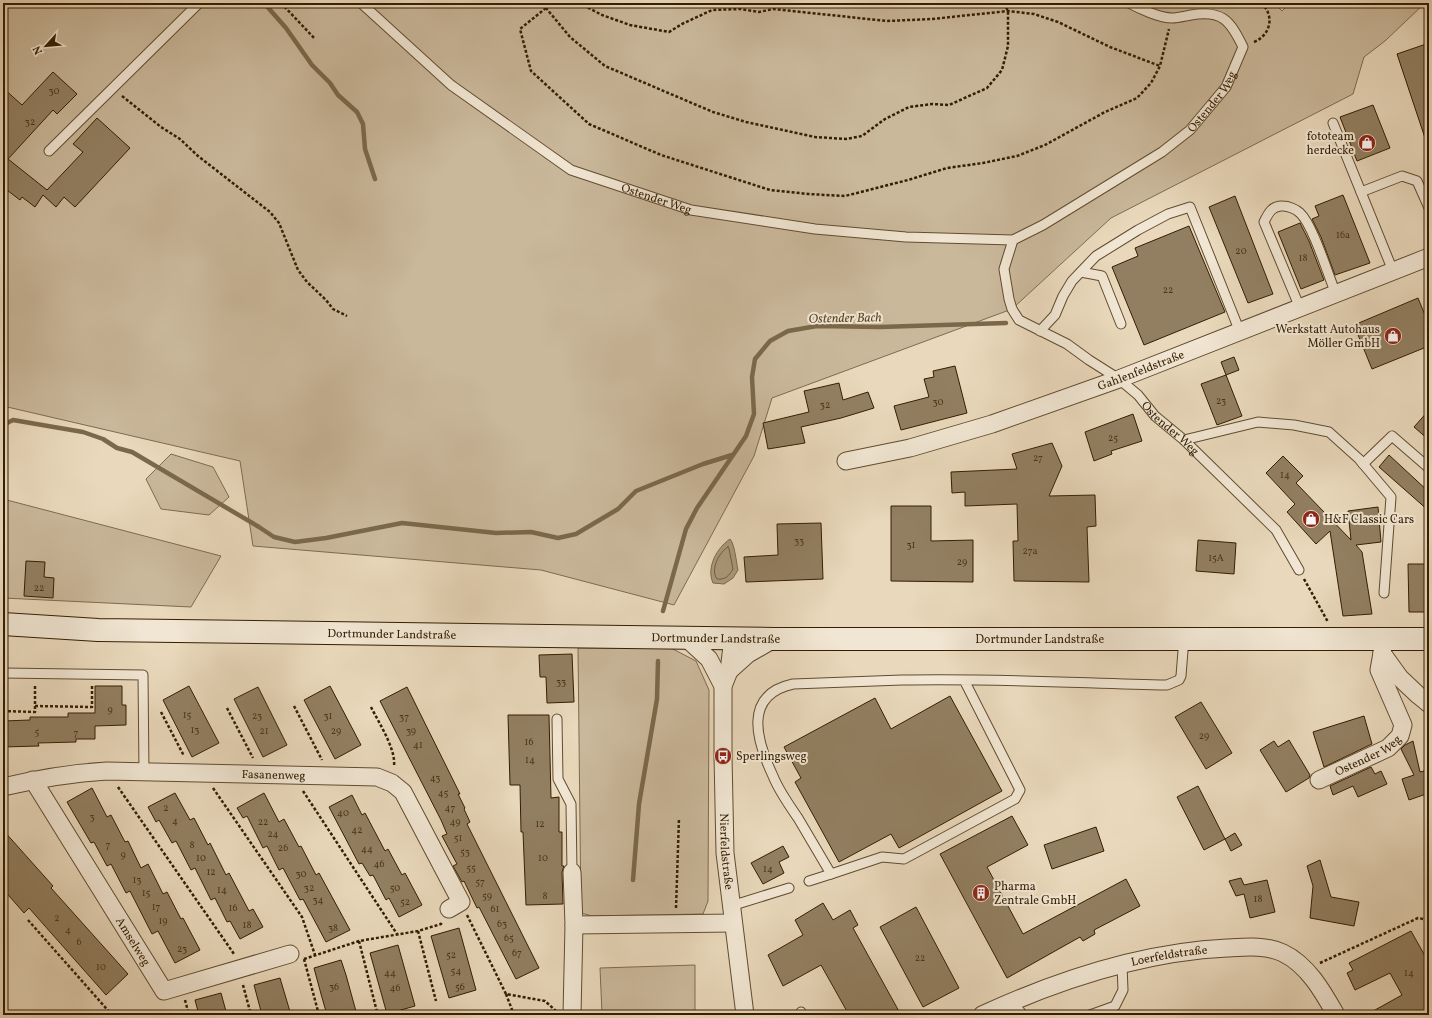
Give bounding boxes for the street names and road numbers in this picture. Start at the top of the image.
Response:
street label: Ostender Weg [1184,69,1241,136]
street label: Ostender Weg [619,180,694,219]
street label: Gahlenfeldstraße [1096,347,1187,395]
street label: Ostender Weg [1137,398,1202,459]
street label: Dortmunder Landstraße [327,626,457,644]
street label: Dortmunder Landstraße [651,630,780,648]
street label: Dortmunder Landstraße [975,632,1104,648]
street label: Ostender Weg [1333,732,1405,780]
street label: Fasanenweg [242,767,306,784]
street label: Nierfeldstraße [715,813,737,891]
street label: Amselweg [111,915,154,969]
street label: Loerfeldstraße [1129,942,1208,971]

